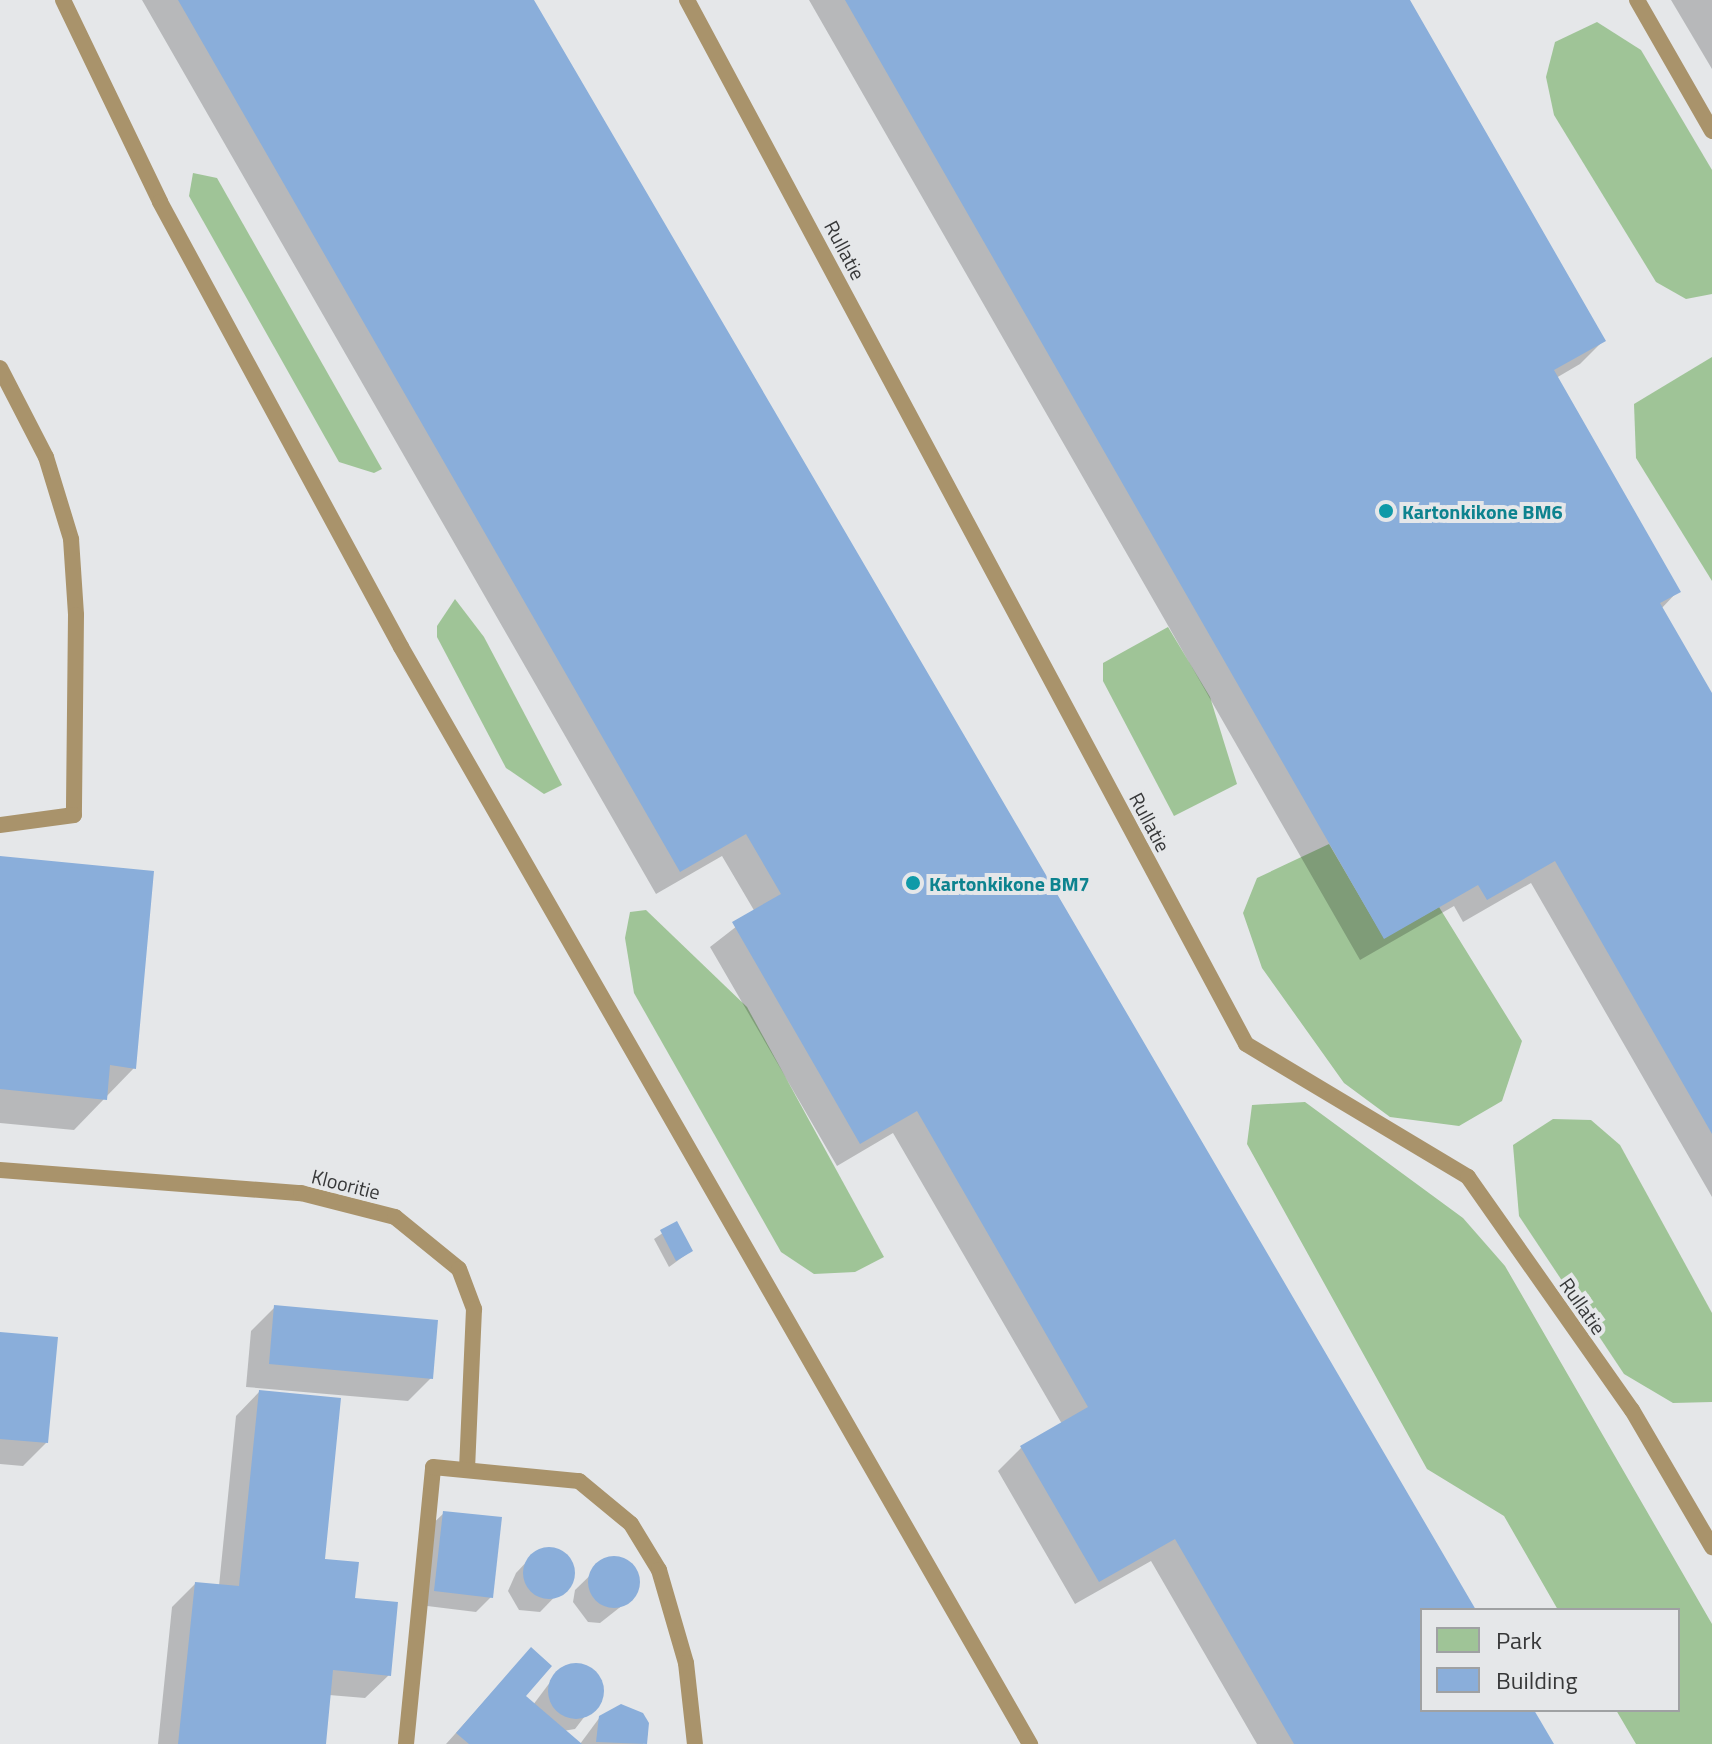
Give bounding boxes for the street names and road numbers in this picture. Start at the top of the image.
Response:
street label: Rullatie [819,216,871,284]
street label: Rullatie [1124,788,1176,856]
street label: Klooritie [309,1164,383,1204]
street label: Rullatie [1555,1273,1611,1339]

